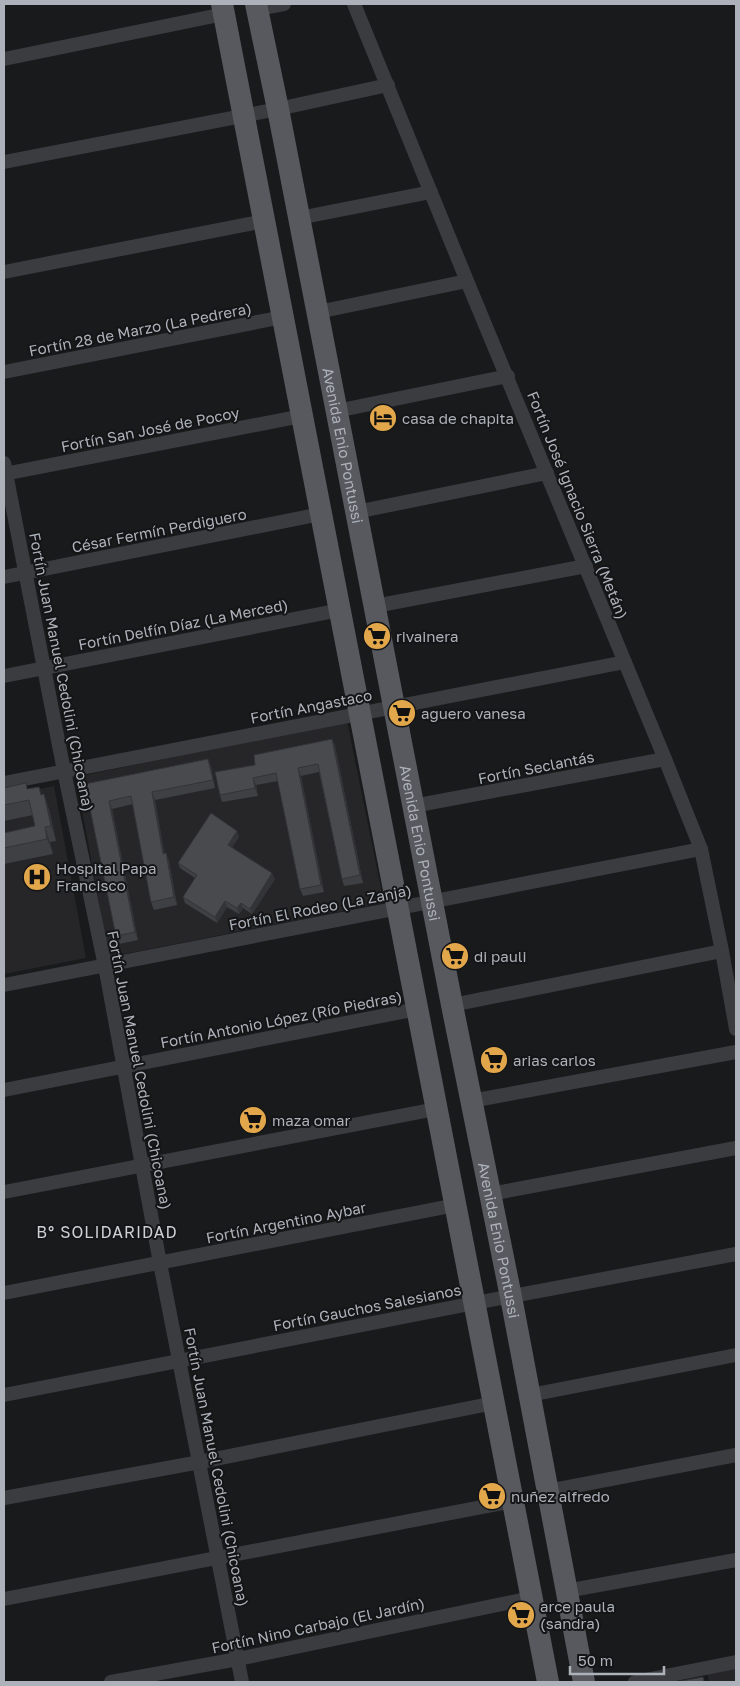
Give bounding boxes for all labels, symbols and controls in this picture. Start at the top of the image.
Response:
street label: Fortín 28 de Marzo (La Pedrera) [27,299,253,359]
street label: Avenida Enio Pontussi [319,366,367,525]
street label: Fortín José Ignacio Sierra (Metán) [524,388,632,622]
street label: Fortín San José de Pocoy [59,403,241,455]
hotel icon: casa de chapita [368,403,398,433]
place label: casa de chapita [402,409,514,427]
street label: César Fermín Perdiguero [70,504,248,556]
street label: Fortín Juan Manuel Cedolini (Chicoana) [26,531,98,813]
street label: Fortín Delfín Díaz (La Merced) [77,595,289,653]
supermarket icon: rivainera [362,621,392,651]
place label: rivainera [396,627,458,645]
street label: Fortín Angastaco [249,685,373,727]
supermarket icon: aguero vanesa [387,698,417,728]
place label: aguero vanesa [421,704,526,722]
street label: Fortín Seclantás [476,747,596,787]
street label: Avenida Enio Pontussi [397,763,445,923]
place label: Hospital Papa Francisco [56,859,156,894]
hospital icon: Hospital Papa Francisco [22,862,52,892]
street label: Fortín El Rodeo (La Zanja) [227,880,413,934]
street label: Fortín Juan Manuel Cedolini (Chicoana) [104,929,176,1211]
supermarket icon: di pauli [440,941,470,971]
place label: di pauli [474,947,527,965]
street label: Fortín Antonio López (Río Piedras) [159,987,403,1051]
supermarket icon: arias carlos [479,1045,509,1075]
place label: arias carlos [513,1051,596,1069]
supermarket icon: maza omar [238,1105,268,1135]
place label: maza omar [272,1111,350,1129]
street label: Avenida Enio Pontussi [475,1161,524,1320]
street label: Fortín Argentino Aybar [204,1198,368,1246]
district label: B° SOLIDARIDAD [36,1222,178,1242]
street label: Fortín Gauchos Salesianos [271,1280,463,1334]
street label: Fortín Juan Manuel Cedolini (Chicoana) [181,1326,253,1608]
supermarket icon: nuñez alfredo [477,1481,507,1511]
place label: nuñez alfredo [511,1487,610,1505]
street label: Fortín Nino Carbajo (El Jardín) [210,1594,426,1656]
place label: arce paula (sandra) [540,1597,615,1632]
supermarket icon: arce paula (sandra) [506,1600,536,1630]
scale bar [570,1644,664,1676]
text: 50 m [578,1651,613,1669]

